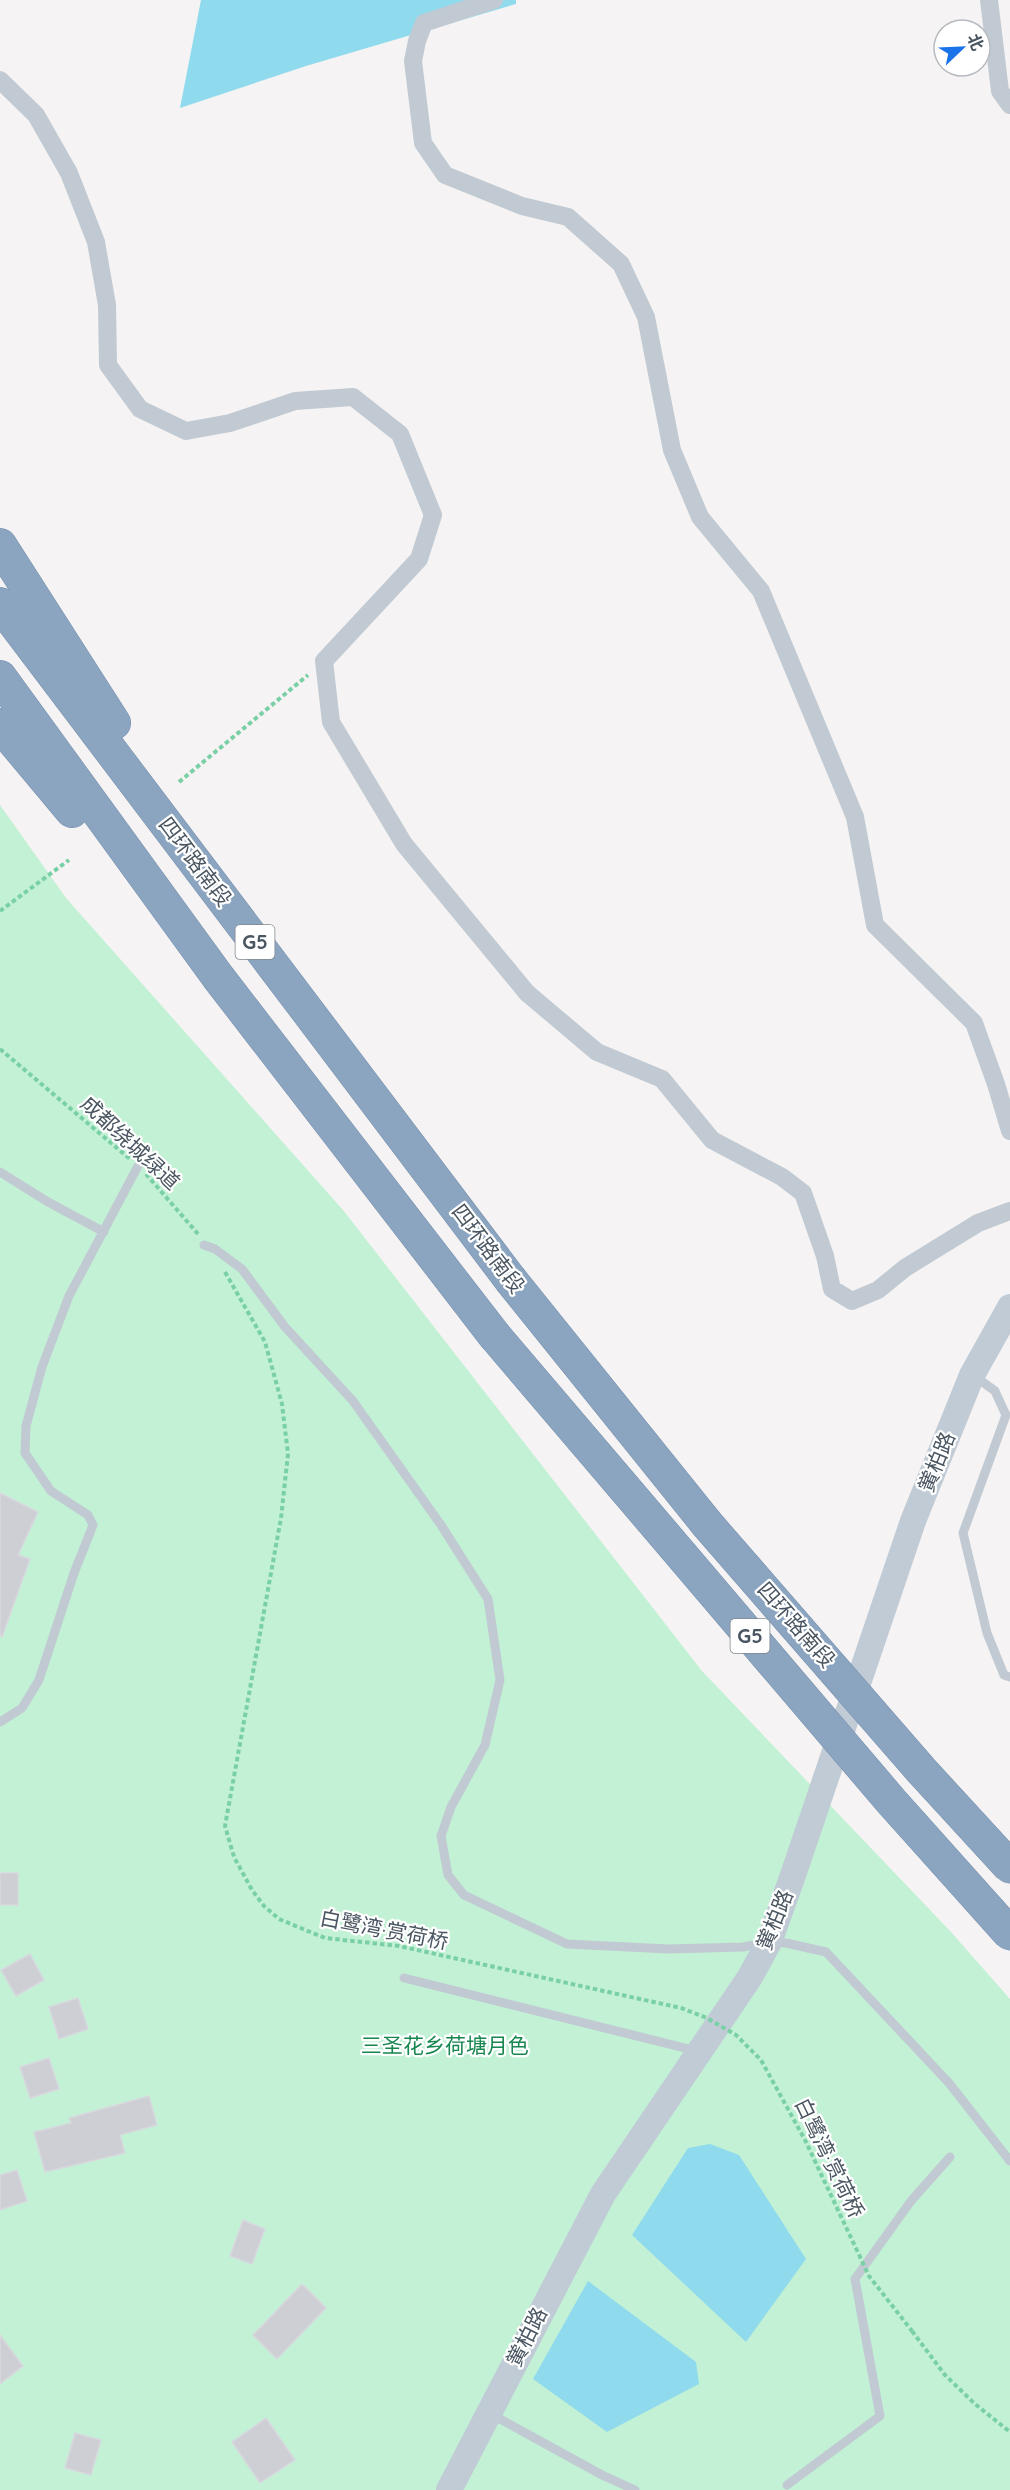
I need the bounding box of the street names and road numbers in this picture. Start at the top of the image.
street label: 四环路南段 [154,812,238,911]
road number: G5 [236,925,274,959]
street label: 成都绕城绿道 [76,1090,186,1195]
street label: 四环路南段 [447,1199,531,1298]
street label: 黉柏路 [912,1428,960,1496]
street label: 四环路南段 [753,1576,841,1672]
road number: G5 [730,1619,770,1653]
street label: 黉柏路 [750,1886,798,1954]
street label: 白鹭湾·赏荷桥 [318,1904,451,1954]
street label: 白鹭湾·赏荷桥 [790,2093,870,2222]
street label: 黉柏路 [500,2303,552,2371]

